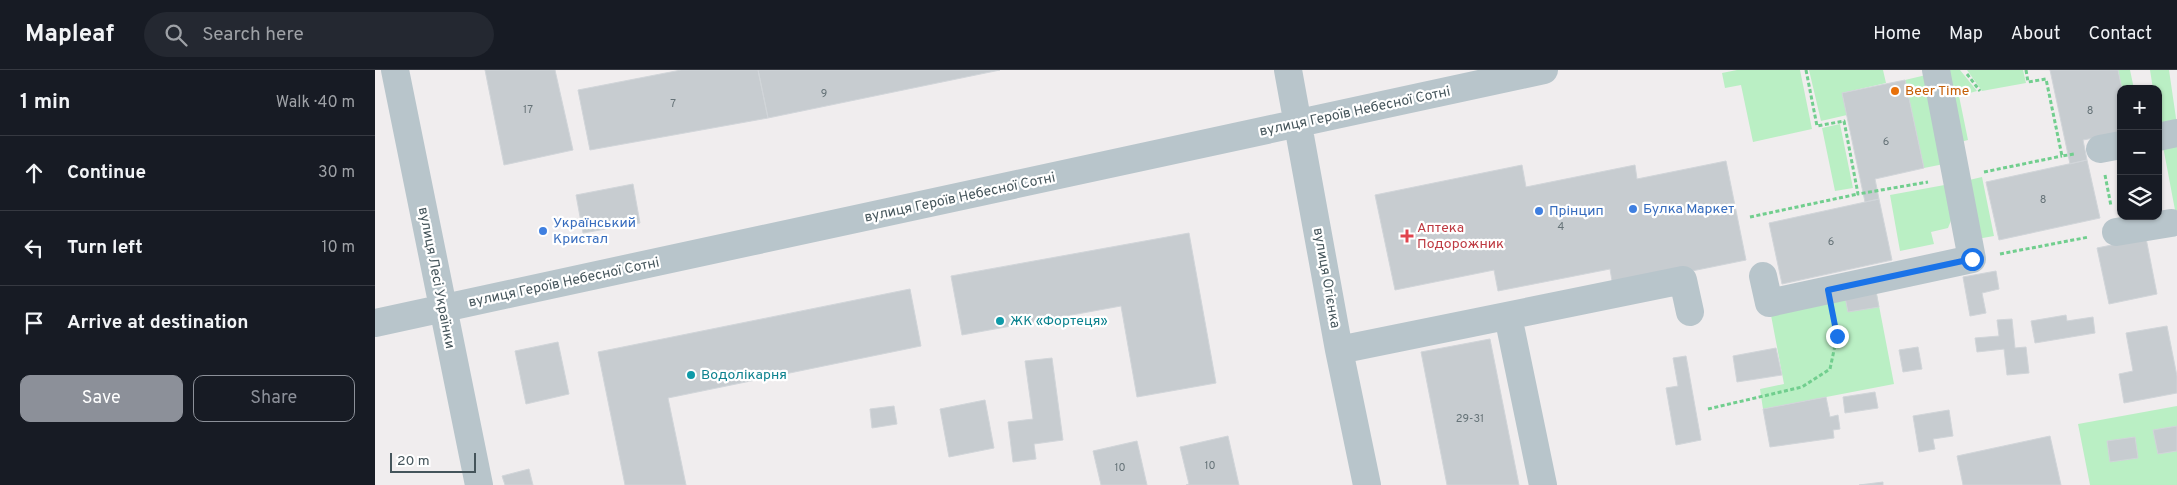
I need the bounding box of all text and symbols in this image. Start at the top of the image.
search box [144,12,494,57]
text: Mapleaf [25,20,114,50]
icon: search [162,21,190,49]
text: Search here [202,23,304,47]
text: Home [1873,23,1921,46]
text: Map [1949,23,1983,46]
text: About [2011,23,2060,46]
text: Contact [2088,23,2152,46]
street label: вулиця Героїв Небесної Сотні [1258,83,1452,141]
place label: Beer Time [1905,83,1969,100]
marker: Beer Time [1889,85,1901,97]
map controls [2117,85,2162,220]
button: + [2117,85,2162,130]
house number: 9 [821,87,827,101]
text: 1 min [20,89,70,116]
text: Walk · 40 m [276,93,355,113]
house number: 7 [670,97,676,111]
house number: 17 [523,103,533,117]
house number: 8 [2087,104,2093,118]
button: − [2117,130,2162,175]
house number: 6 [1883,135,1889,149]
icon: ahead [20,159,48,187]
text: Continue [67,161,146,185]
text: 30 m [318,163,355,183]
street label: вулиця Героїв Небесної Сотні [863,169,1057,227]
button: layers [2117,175,2162,220]
house number: 8 [2040,193,2046,207]
place label: Булка Маркет [1643,201,1734,218]
place label: Прінцип [1549,203,1604,220]
marker: Булка Маркет [1627,203,1639,215]
marker: Прінцип [1533,205,1545,217]
street label: вулиця Лесі Українки [414,206,458,350]
place label: Український Кристал [553,215,636,248]
place label: Аптека Подорожник [1417,220,1504,253]
house number: 4 [1558,220,1565,234]
marker: Український Кристал [537,225,549,237]
street label: вулиця Огієнка [1309,226,1343,330]
marker: Аптека Подорожник [1401,230,1413,242]
icon: left [20,234,48,262]
house number: 6 [1828,235,1834,249]
text: Turn left [67,236,143,260]
text: 10 m [321,238,355,258]
route start [1961,248,1984,271]
street label: вулиця Героїв Небесної Сотні [467,254,661,312]
icon: arrive [20,309,48,337]
text: Arrive at destination [67,311,248,335]
place label: ЖК «Фортеця» [1010,313,1108,330]
marker: ЖК «Фортеця» [994,315,1006,327]
route end [1826,325,1849,348]
place label: Водолікарня [701,367,787,384]
marker: Водолікарня [685,369,697,381]
button: Save [20,375,183,422]
button: Share [193,375,355,422]
house number: 29-31 [1456,412,1484,426]
scale bar [390,450,476,473]
text: 20 m [397,453,430,470]
house number: 10 [1204,459,1216,473]
house number: 10 [1114,461,1126,475]

